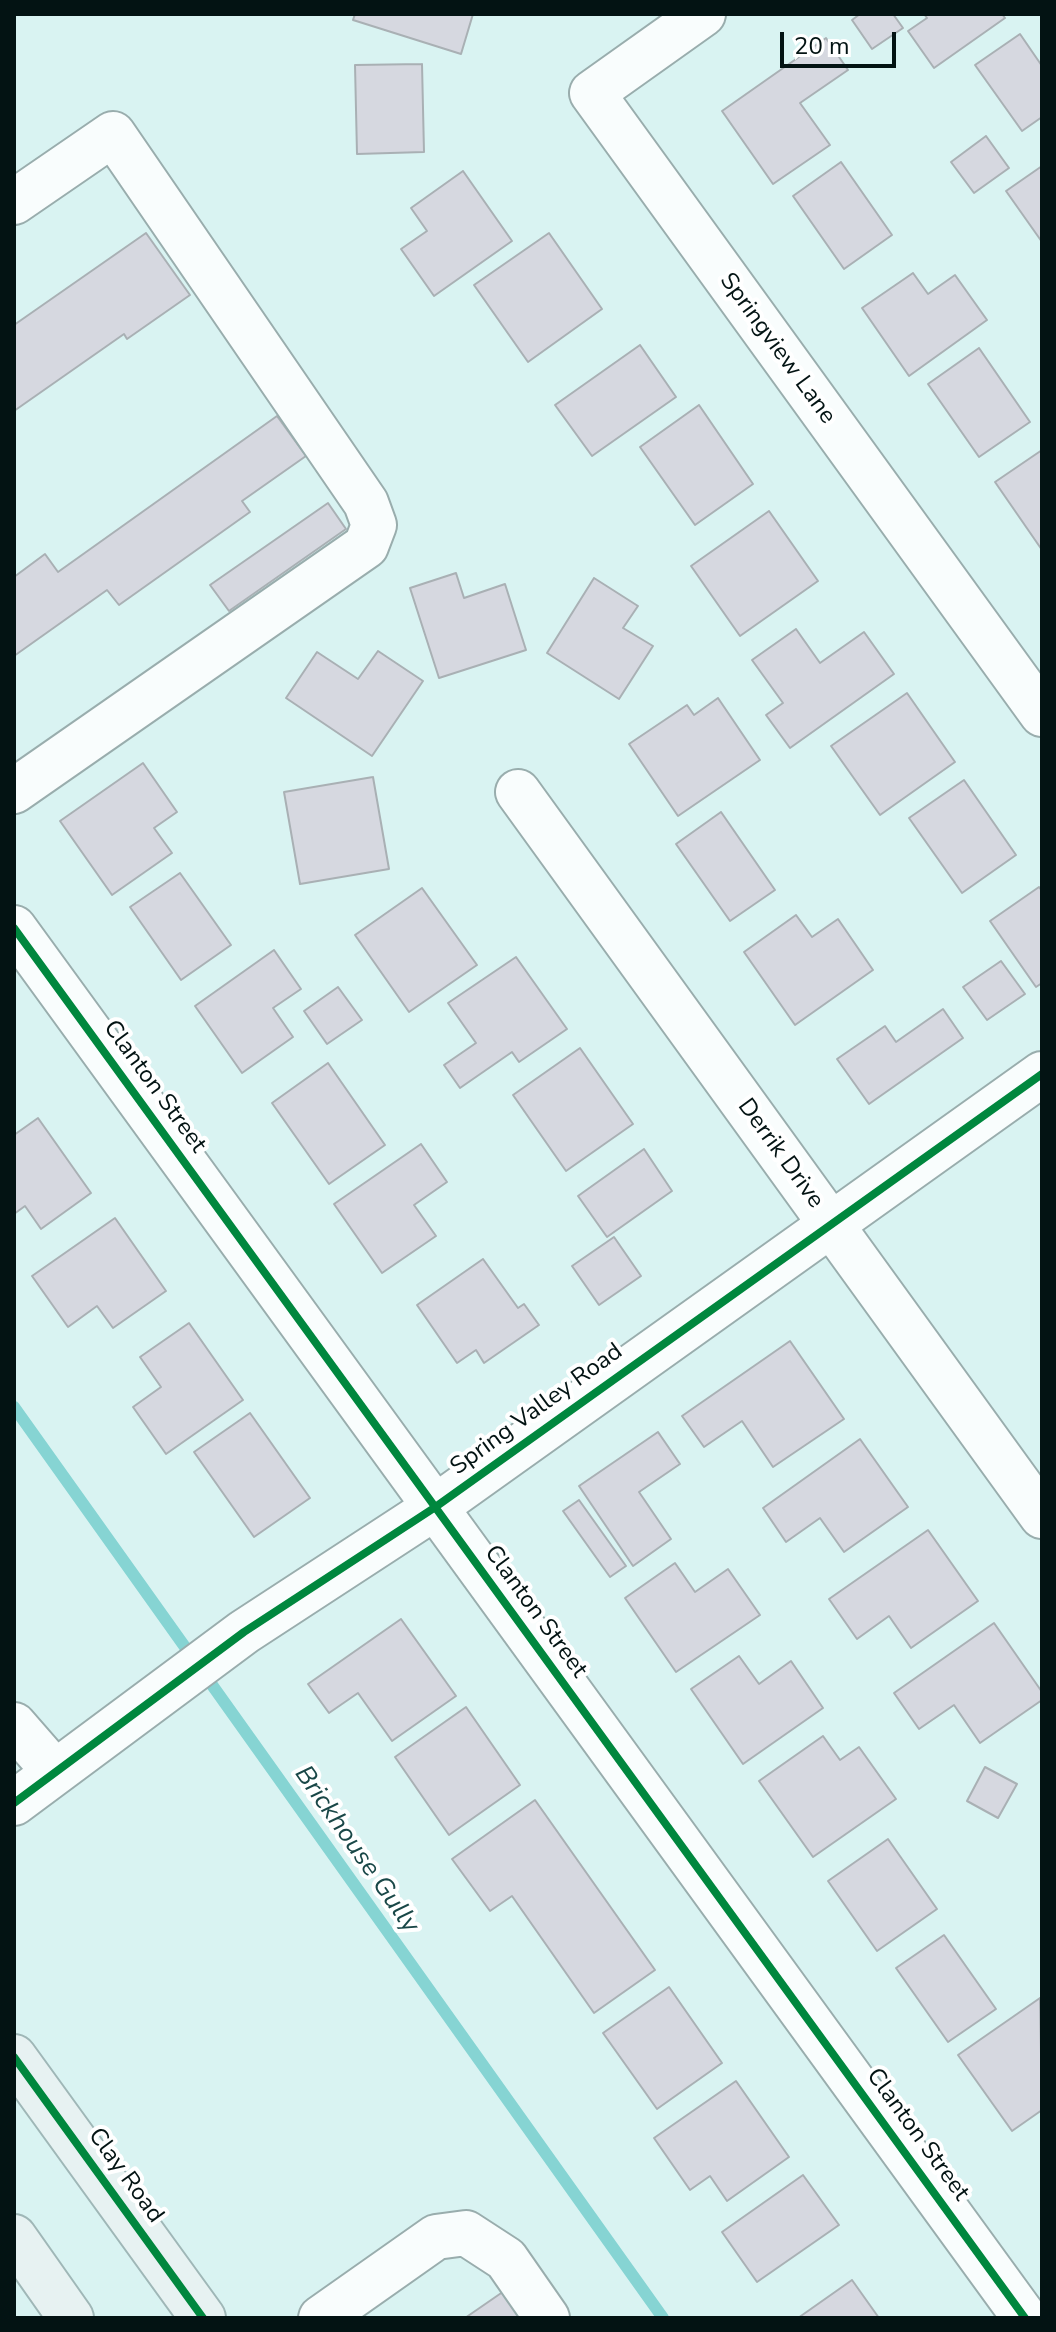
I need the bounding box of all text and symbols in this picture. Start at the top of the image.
scale bar [784,16,900,66]
text: 20 m [794,30,850,62]
street label: Springview Lane [713,268,841,430]
street label: Clanton Street [96,1015,212,1159]
street label: Derrik Drive [731,1094,829,1214]
street label: Spring Valley Road [445,1338,629,1482]
street label: Clanton Street [477,1540,593,1684]
water label: Brickhouse Gully [287,1760,425,1940]
street label: Clanton Street [859,2063,975,2207]
street label: Clay Road [81,2123,169,2229]

